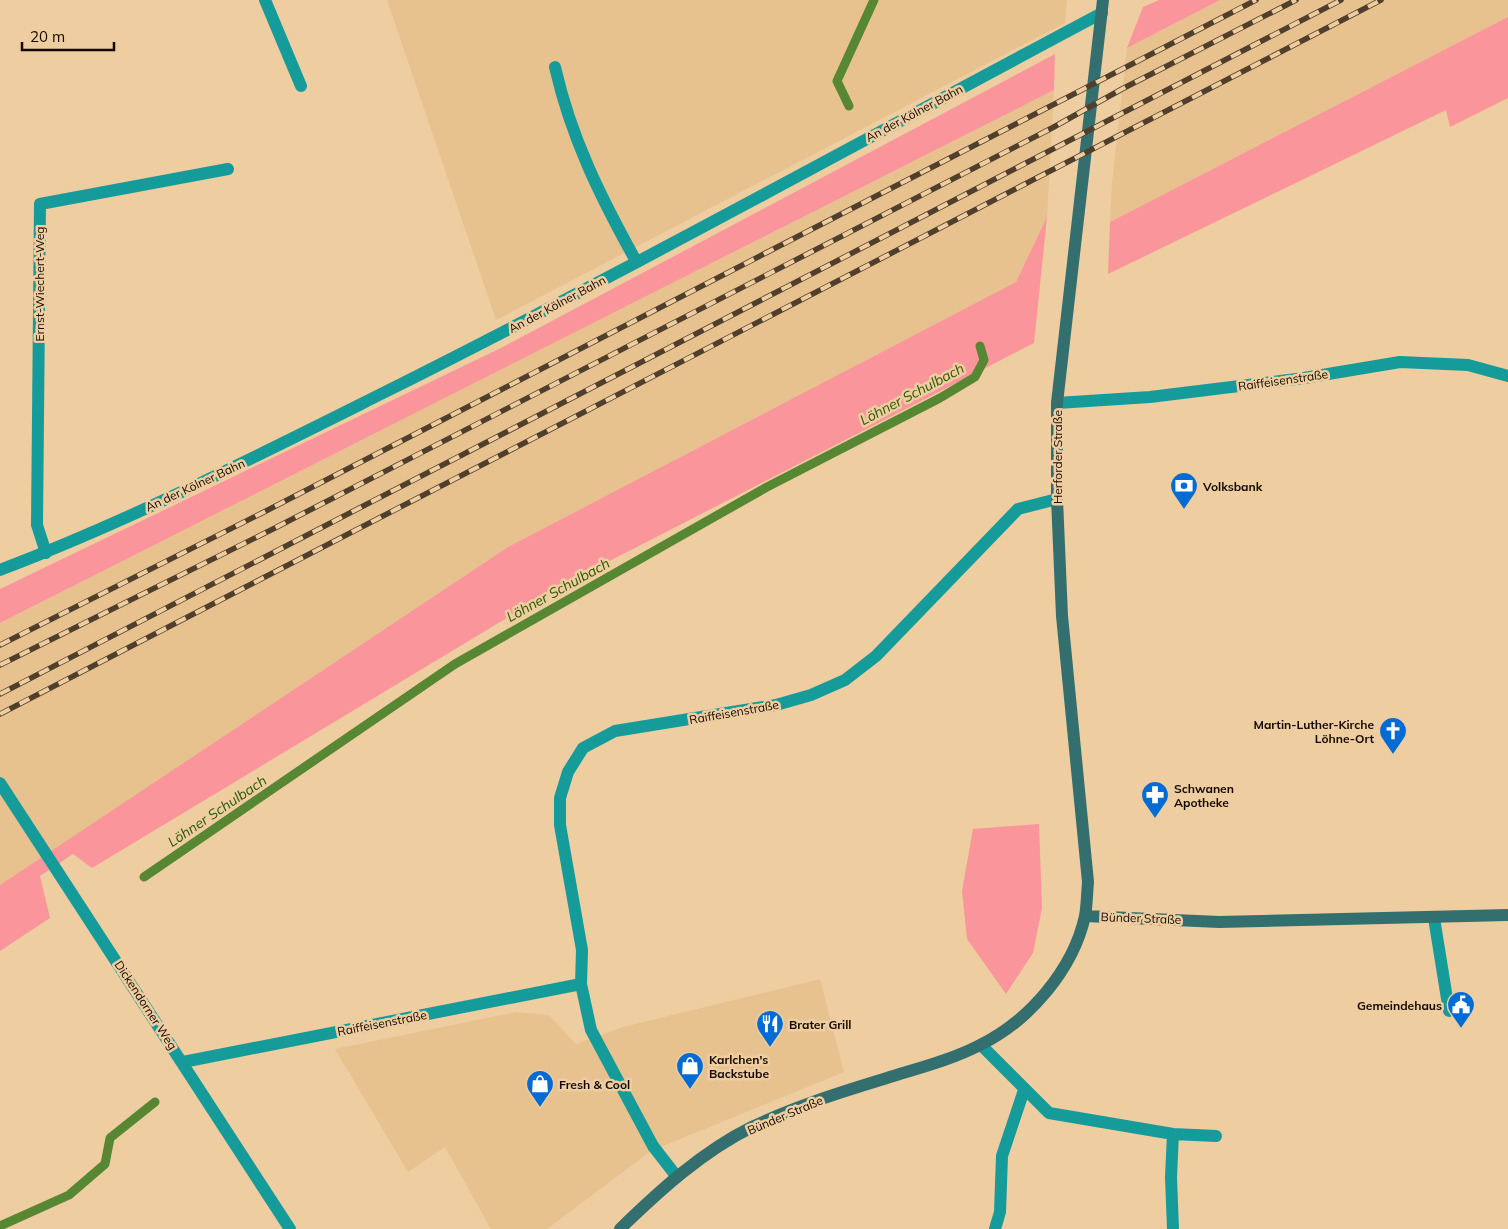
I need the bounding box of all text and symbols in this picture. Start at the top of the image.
scale bar [22,20,115,52]
text: 20 m [30,27,65,46]
street label: An der Kölner Bahn [863,81,965,145]
street label: Ernst-Wiechert-Weg [32,227,47,341]
street label: An der Kölner Bahn [506,272,608,336]
water label: Löhner Schulbach [857,359,967,429]
street label: Raiffeisenstraße [1237,366,1329,394]
street label: Herforder Straße [1050,410,1065,504]
street label: An der Kölner Bahn [143,455,247,515]
bank icon: Volksbank [1169,471,1199,510]
place label: Volksbank [1202,479,1263,494]
water label: Löhner Schulbach [503,554,613,626]
street label: Raiffeisenstraße [688,697,780,727]
church icon: Martin-Luther-Kirche Löhne-Ort [1378,716,1408,755]
place label: Martin-Luther-Kirche Löhne-Ort [1253,717,1374,746]
water label: Löhner Schulbach [164,771,270,851]
pharmacy icon: Schwanen Apotheke [1140,780,1170,819]
place label: Schwanen Apotheke [1174,781,1234,810]
street label: Bünder Straße [1100,909,1182,927]
street label: Dickendorner Weg [112,958,180,1052]
public building icon: Gemeindehaus [1446,990,1476,1029]
place label: Gemeindehaus [1357,998,1442,1013]
street label: Raiffeisenstraße [336,1007,428,1039]
restaurant icon: Brater Grill [755,1009,785,1048]
place label: Brater Grill [789,1017,851,1032]
shop icon: Karlchen's Backstube [675,1051,705,1090]
place label: Karlchen's Backstube [709,1052,769,1081]
shop icon: Fresh & Cool [525,1069,555,1108]
place label: Fresh & Cool [559,1077,630,1092]
street label: Bünder Straße [745,1092,825,1138]

